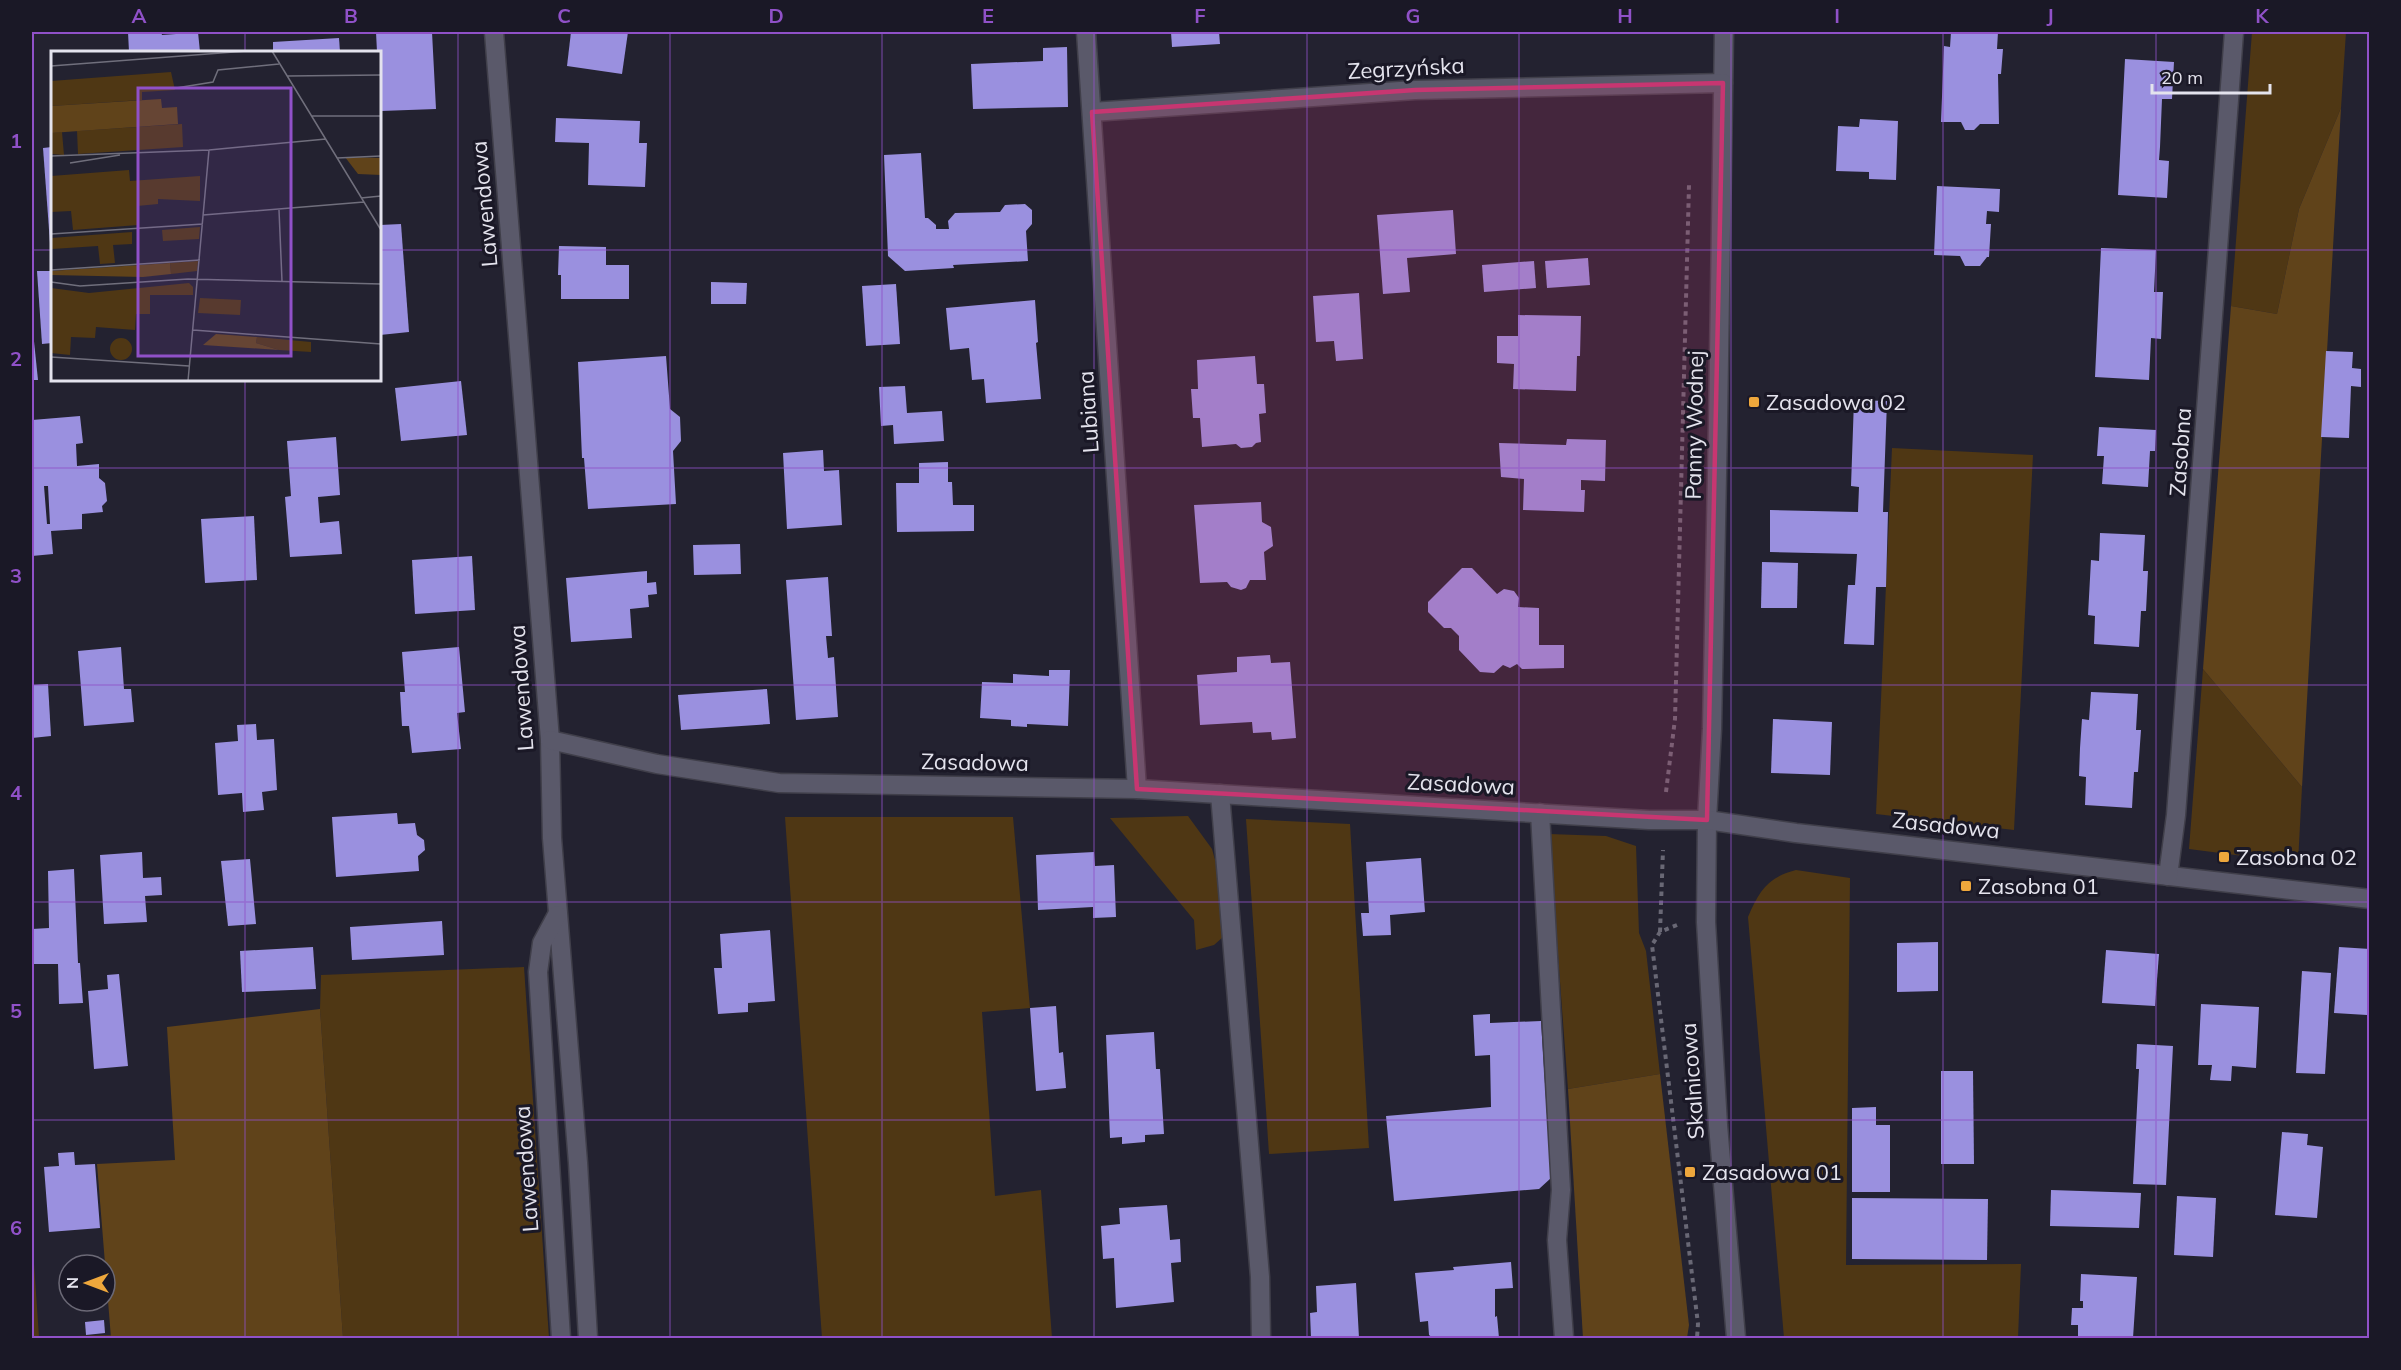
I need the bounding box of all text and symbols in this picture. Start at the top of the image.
text: A [132,3,147,28]
text: B [344,3,358,28]
text: C [557,3,571,28]
text: D [768,3,784,28]
text: E [982,3,994,28]
text: F [1194,3,1206,28]
text: G [1406,3,1420,28]
text: H [1617,3,1633,28]
text: I [1834,3,1840,28]
text: J [2046,3,2054,28]
text: K [2255,3,2269,28]
inset map [51,51,381,381]
street label: Zegrzyńska [1347,51,1465,85]
scale bar [2152,57,2270,95]
text: 20 m [2161,66,2203,89]
text: 1 [10,128,22,153]
street label: Lawendowa [465,140,503,268]
text: 2 [10,346,22,371]
street label: Panny Wodnej [1679,350,1709,500]
street label: Lubiana [1071,370,1105,454]
place label: Zasadowa 02 [1766,388,1906,416]
marker: Zasadowa 02 [1747,395,1761,409]
street label: Zasobna [2163,407,2197,497]
text: 3 [10,563,22,588]
street label: Lawendowa [503,624,539,752]
street label: Zasadowa [921,747,1029,777]
street label: Zasadowa [1406,767,1516,801]
text: 4 [10,780,22,805]
street label: Zasadowa [1891,805,2001,845]
place label: Zasobna 02 [2236,843,2357,871]
marker: Zasobna 02 [2217,850,2231,864]
place label: Zasobna 01 [1978,872,2099,900]
marker: Zasobna 01 [1959,879,1973,893]
text: 5 [10,998,22,1023]
street label: Skalnicowa [1674,1022,1710,1140]
street label: Lawendowa [508,1105,544,1233]
place label: Zasadowa 01 [1702,1158,1842,1186]
marker: Zasadowa 01 [1683,1165,1697,1179]
text: 6 [10,1215,22,1240]
north arrow [57,1253,117,1313]
text: N [62,1277,82,1289]

